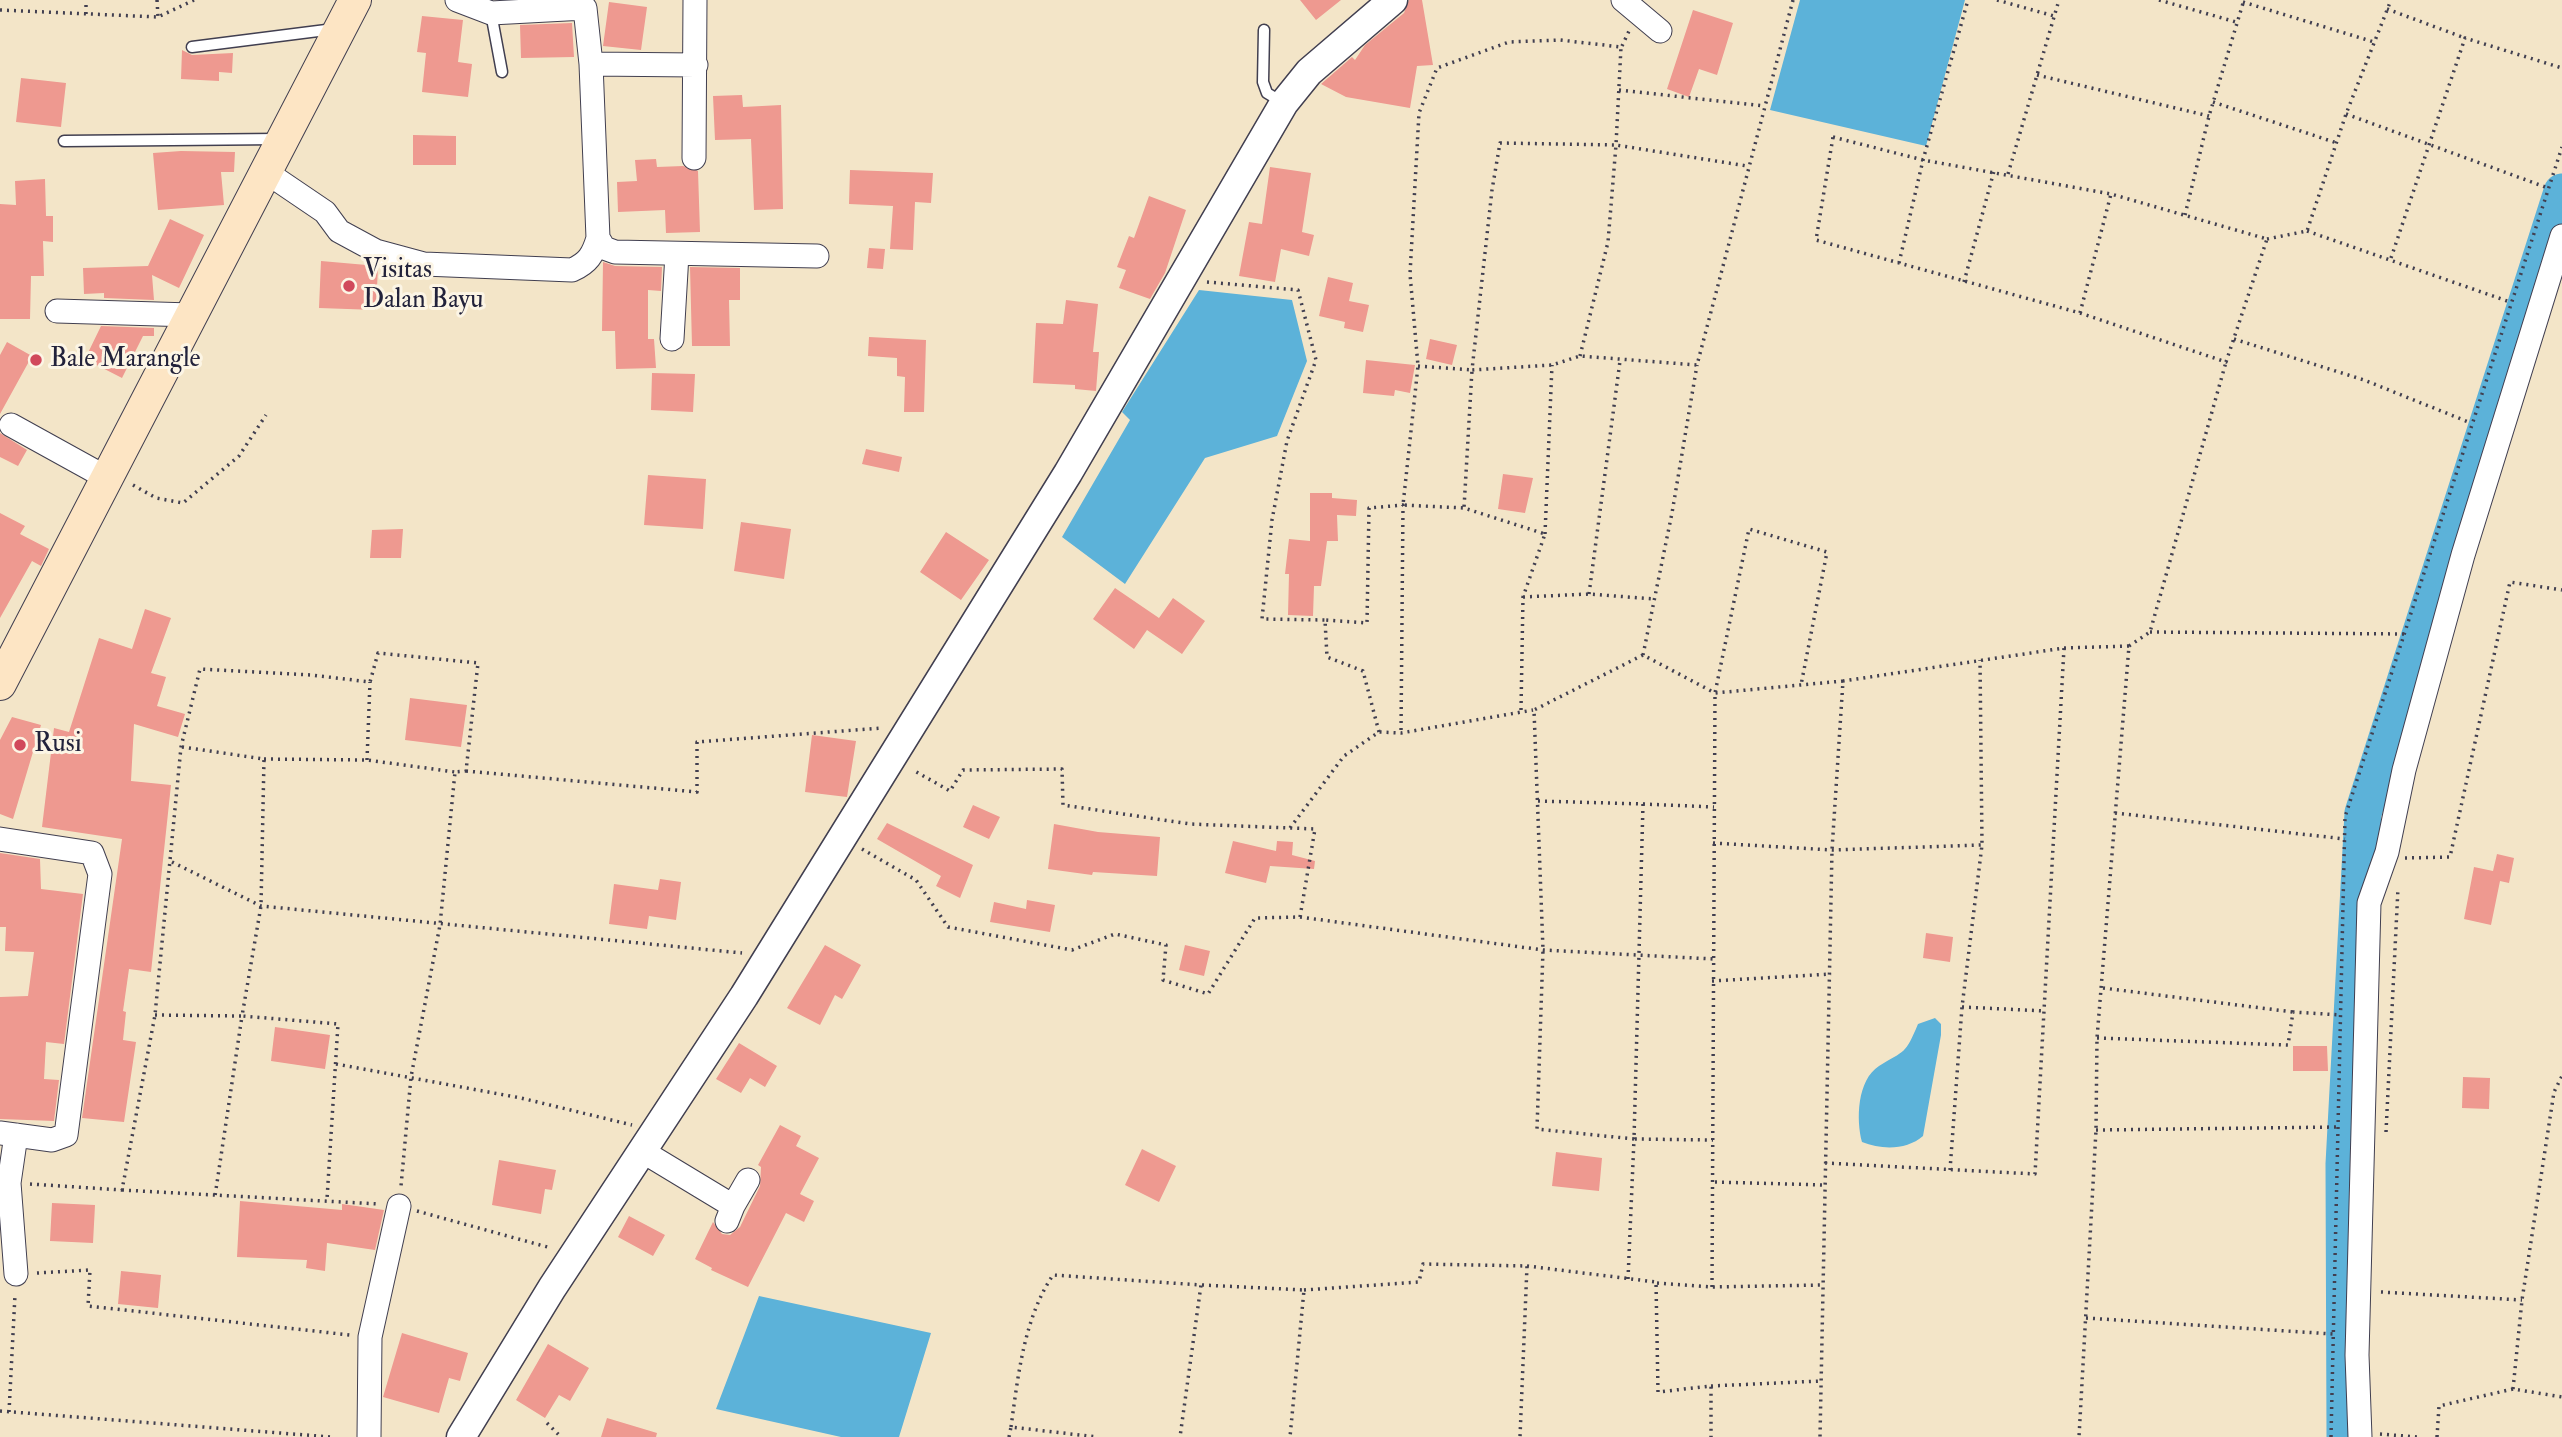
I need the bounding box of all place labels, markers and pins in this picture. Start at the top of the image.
place label: Visitas Dalan Bayu [363,255,483,316]
marker: Visitas Dalan Bayu [341,278,357,294]
place label: Bale Marangle [50,344,200,376]
marker: Bale Marangle [28,352,44,368]
place label: Rusi [34,729,82,761]
marker: Rusi [12,737,28,753]

